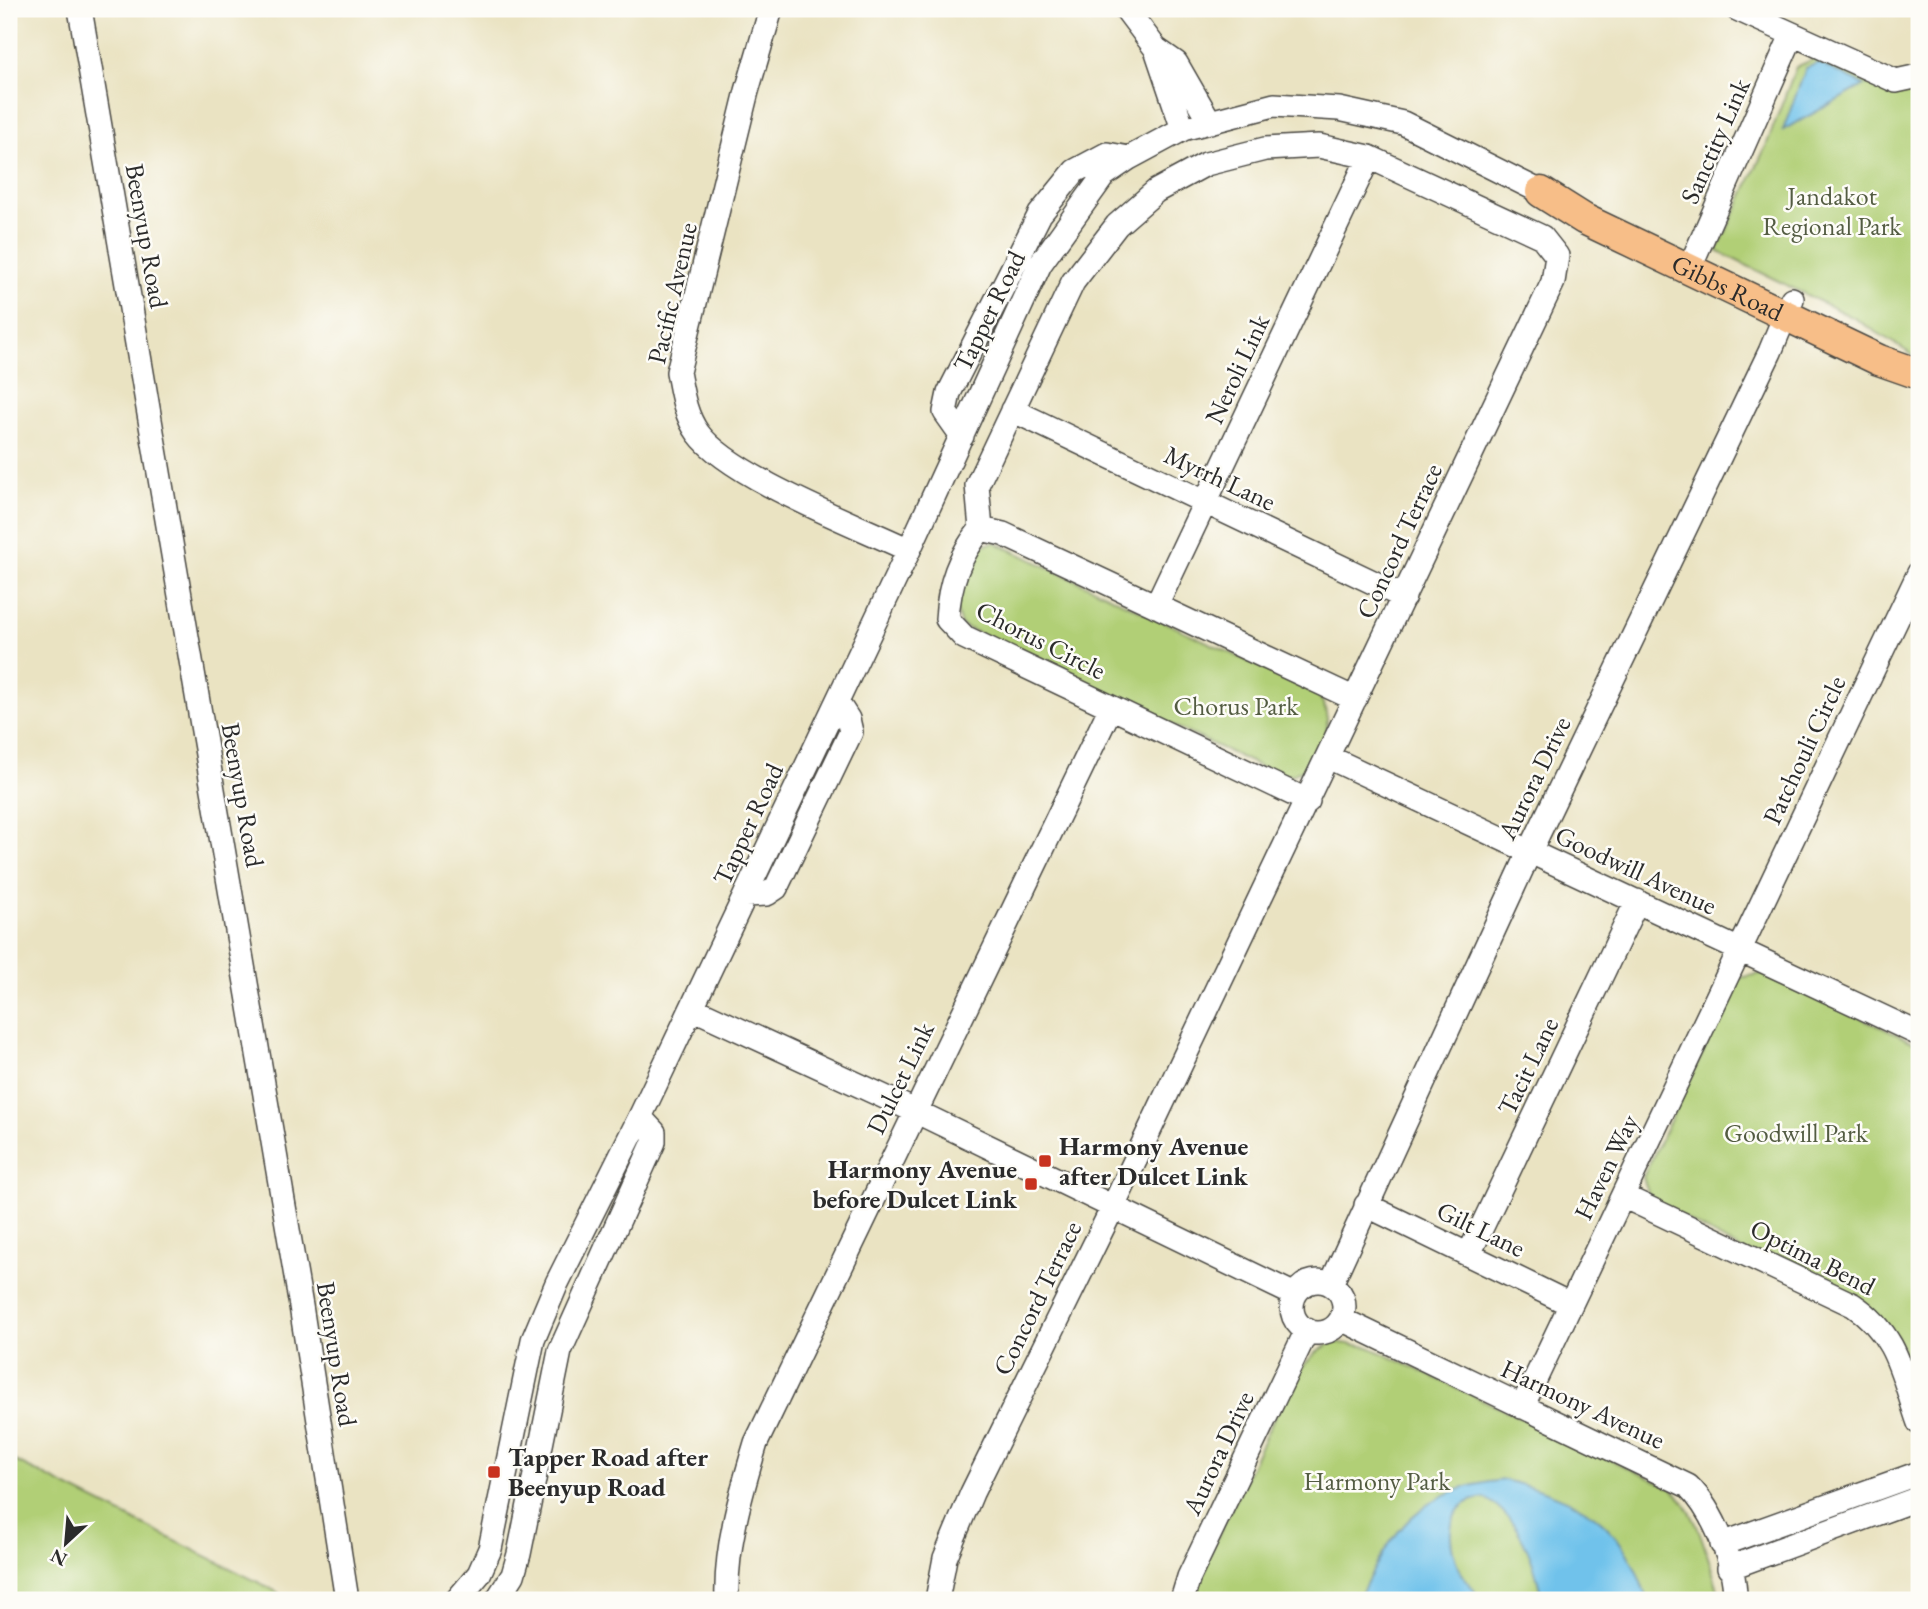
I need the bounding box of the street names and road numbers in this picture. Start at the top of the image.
street label: Sanctity Link [1672,72,1758,209]
street label: Beenyup Road [118,161,177,312]
street label: Pacific Avenue [639,219,705,367]
street label: Tapper Road [945,244,1033,377]
street label: Gibbs Road [1666,246,1790,329]
street label: Neroli Link [1197,308,1278,429]
street label: Myrrh Lane [1159,437,1281,519]
street label: Concord Terrace [1348,458,1450,624]
street label: Chorus Circle [970,593,1112,687]
street label: Patchouli Circle [1755,670,1853,830]
street label: Aurora Drive [1489,711,1578,846]
street label: Beenyup Road [214,720,273,871]
street label: Tapper Road [705,757,791,890]
street label: Goodwill Avenue [1550,818,1722,922]
street label: Tacit Lane [1490,1011,1566,1121]
street label: Dulcet Link [858,1016,942,1140]
street label: Haven Way [1566,1108,1646,1225]
street label: Gilt Lane [1431,1193,1531,1265]
street label: Optima Bend [1745,1211,1882,1303]
street label: Concord Terrace [985,1215,1089,1381]
street label: Beenyup Road [309,1279,365,1430]
street label: Harmony Avenue [1496,1351,1670,1457]
street label: Aurora Drive [1174,1386,1262,1521]

